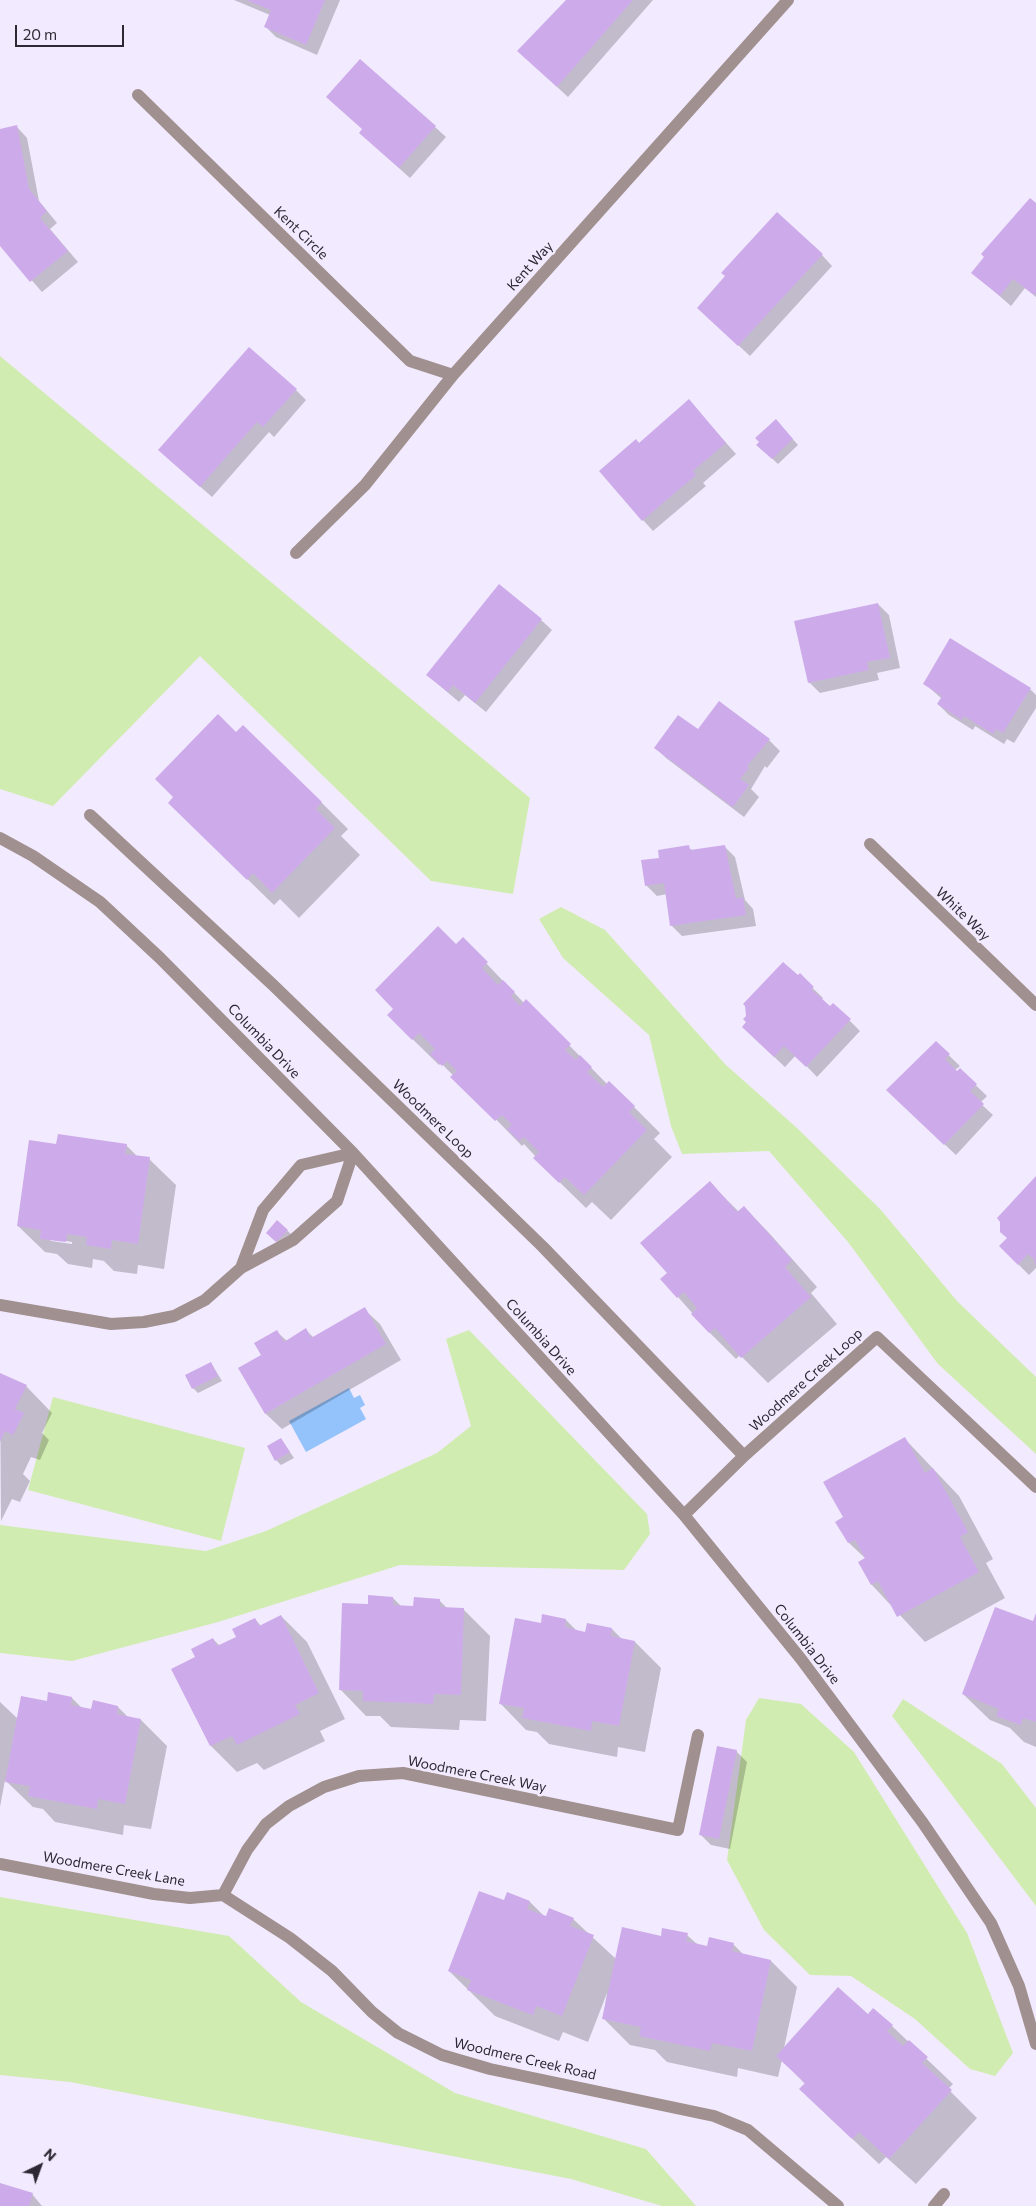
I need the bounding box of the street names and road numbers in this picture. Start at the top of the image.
street label: Kent Circle [270,203,332,263]
street label: Kent Way [503,238,557,294]
street label: White Way [932,884,994,944]
street label: Columbia Drive [224,1000,304,1082]
street label: Woodmere Loop [389,1076,477,1162]
street label: Columbia Drive [502,1295,580,1379]
street label: Woodmere Creek Loop [746,1325,866,1435]
street label: Columbia Drive [770,1601,844,1687]
street label: Woodmere Creek Way [406,1752,548,1796]
street label: Woodmere Creek Lane [42,1848,186,1890]
street label: Woodmere Creek Road [452,2034,598,2084]

